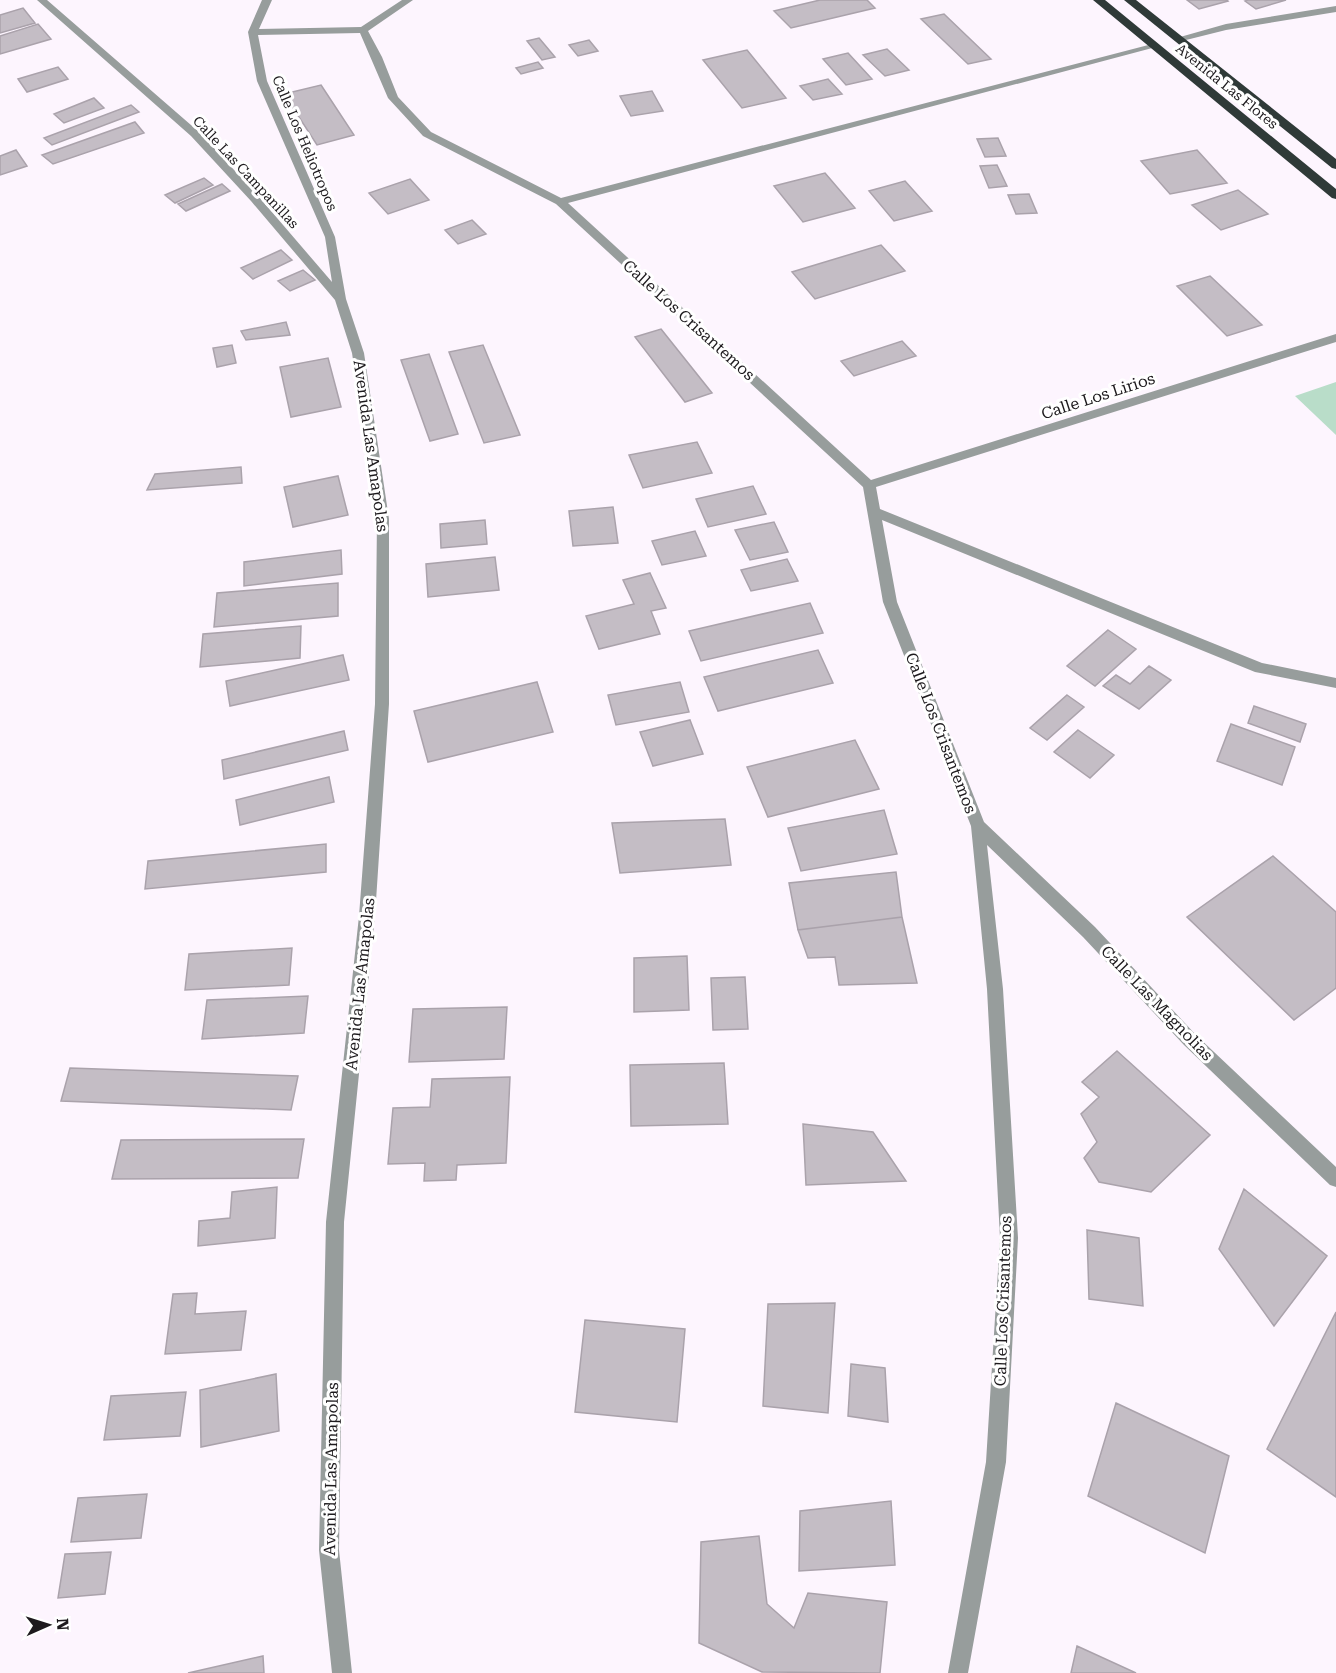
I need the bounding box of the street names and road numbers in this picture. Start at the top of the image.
street label: Avenida Las Flores [1173,40,1281,132]
street label: Calle Los Heliotropos [269,73,341,213]
street label: Calle Las Campanillas [190,113,302,232]
street label: Calle Los Crisantemos [619,256,759,384]
street label: Avenida Las Amapolas [350,359,393,533]
street label: Calle Los Lirios [1039,369,1158,423]
street label: Calle Los Crisantemos [902,650,981,816]
street label: Avenida Las Amapolas [342,897,379,1071]
street label: Calle Las Magnolias [1097,942,1217,1065]
street label: Calle Los Crisantemos [991,1215,1015,1387]
street label: Avenida Las Amapolas [320,1382,342,1556]

